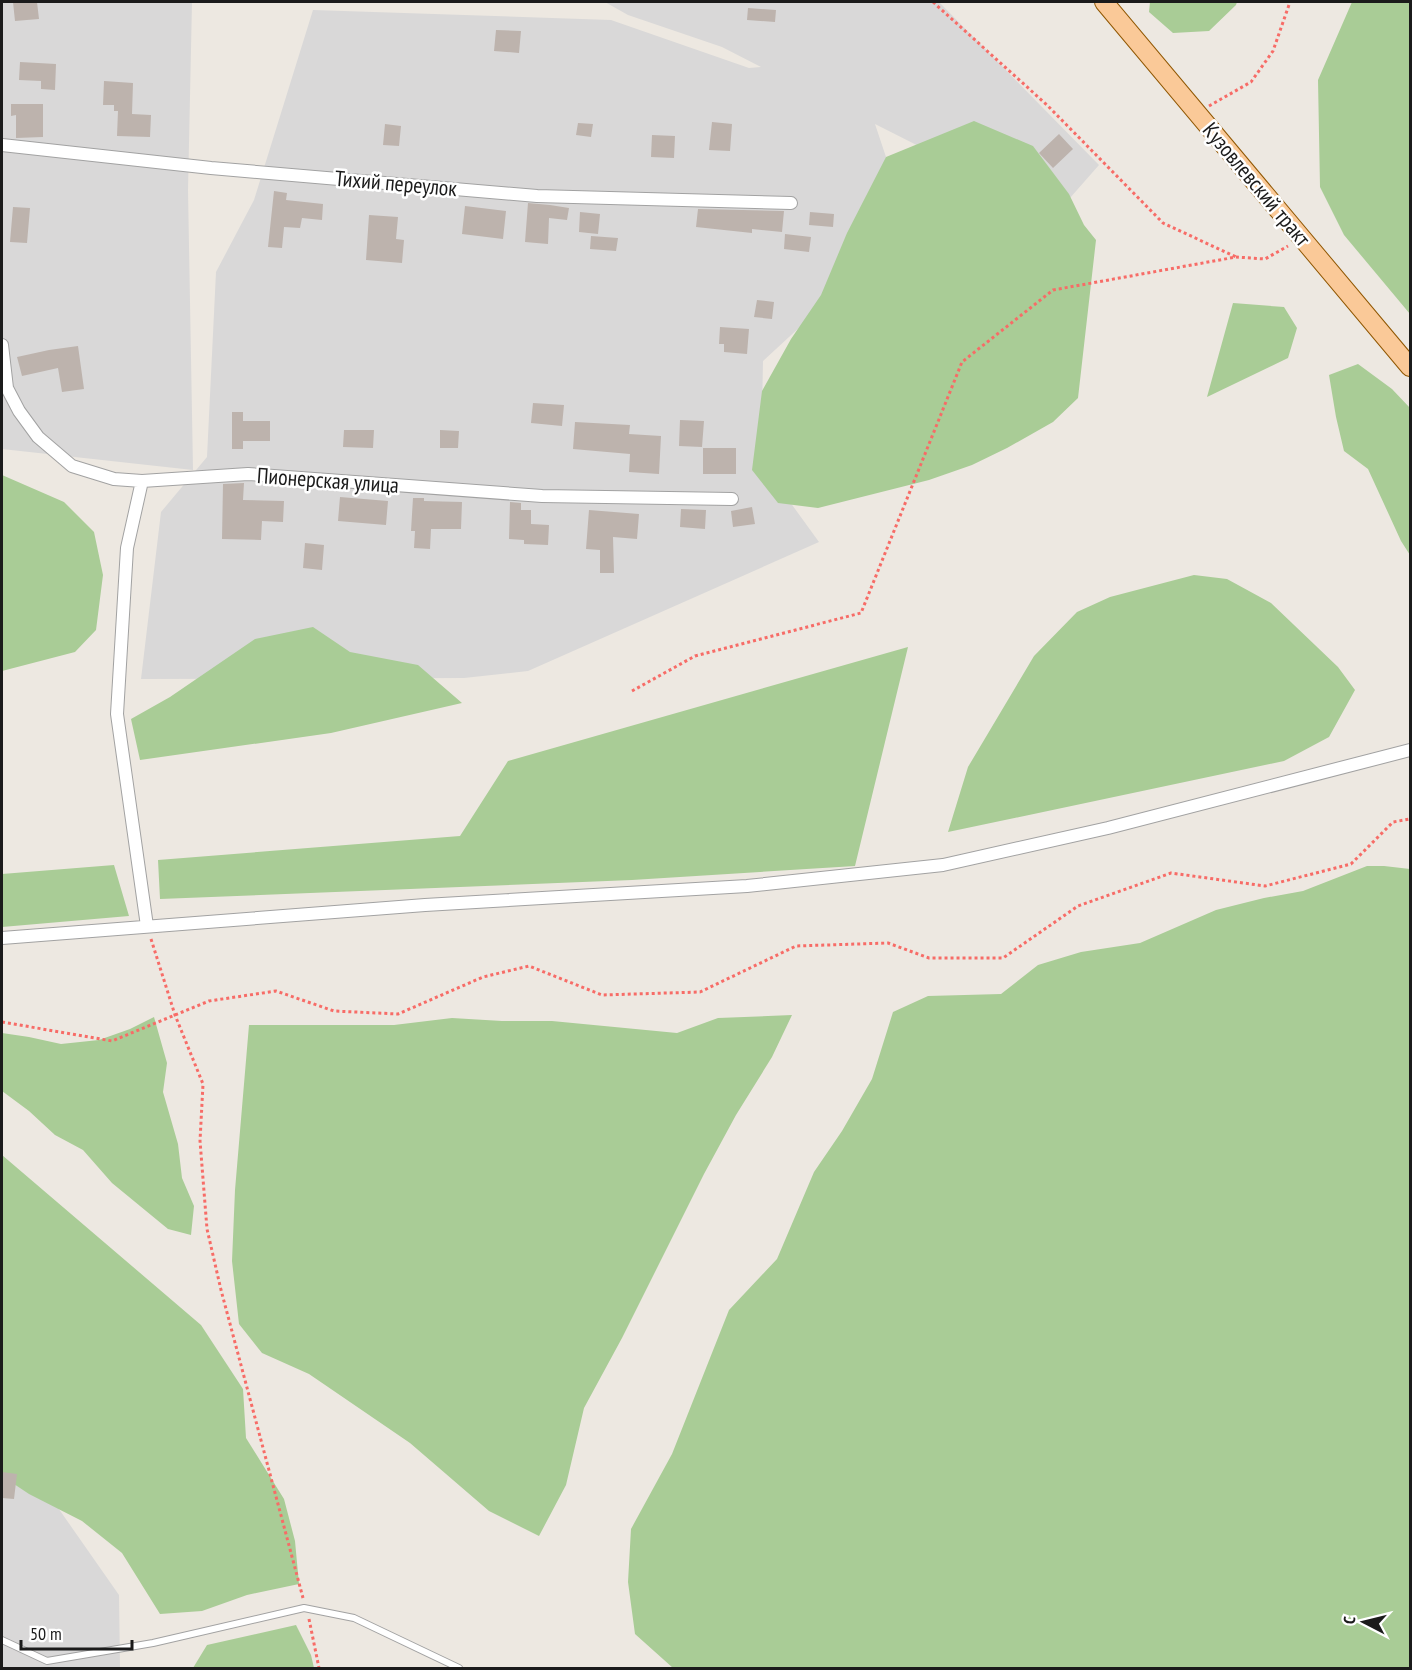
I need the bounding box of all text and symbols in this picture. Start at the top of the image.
street label: Кузовлевский тракт [1197,116,1318,252]
street label: Тихий переулок [334,164,459,202]
street label: Пионерская улица [256,461,400,499]
north arrow [1334,1592,1394,1652]
scale bar [21,1613,132,1651]
text: С [1339,1615,1360,1625]
text: 50 m [30,1622,62,1645]

